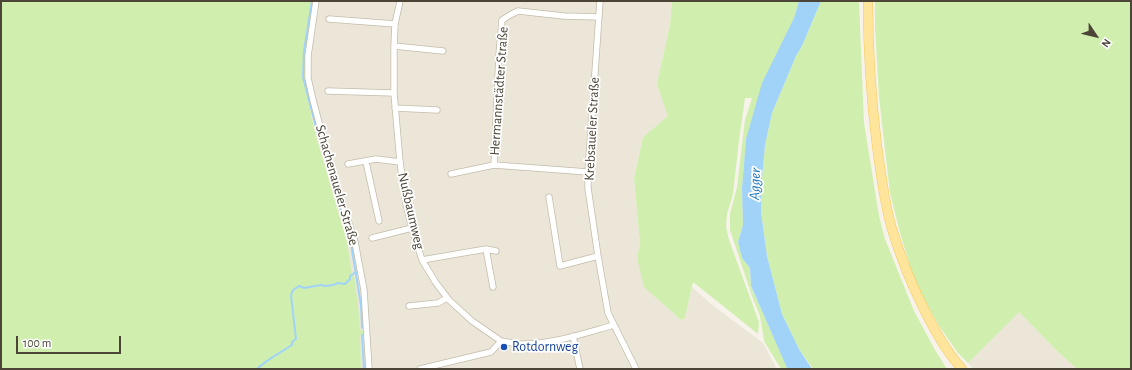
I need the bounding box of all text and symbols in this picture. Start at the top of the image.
north arrow [1076,16,1116,56]
street label: Hermannstädter Straße [486,26,512,156]
text: N [1100,37,1113,49]
street label: Krebsaueler Straße [581,77,603,181]
street label: Schachenaueler Straße [312,123,362,247]
water label: Agger [745,168,765,200]
street label: Nußbaumweg [394,171,428,251]
scale bar [18,328,123,354]
text: 100 m [23,337,51,349]
place label: Rotdornweg [512,339,578,355]
marker: Rotdornweg [499,342,509,352]

